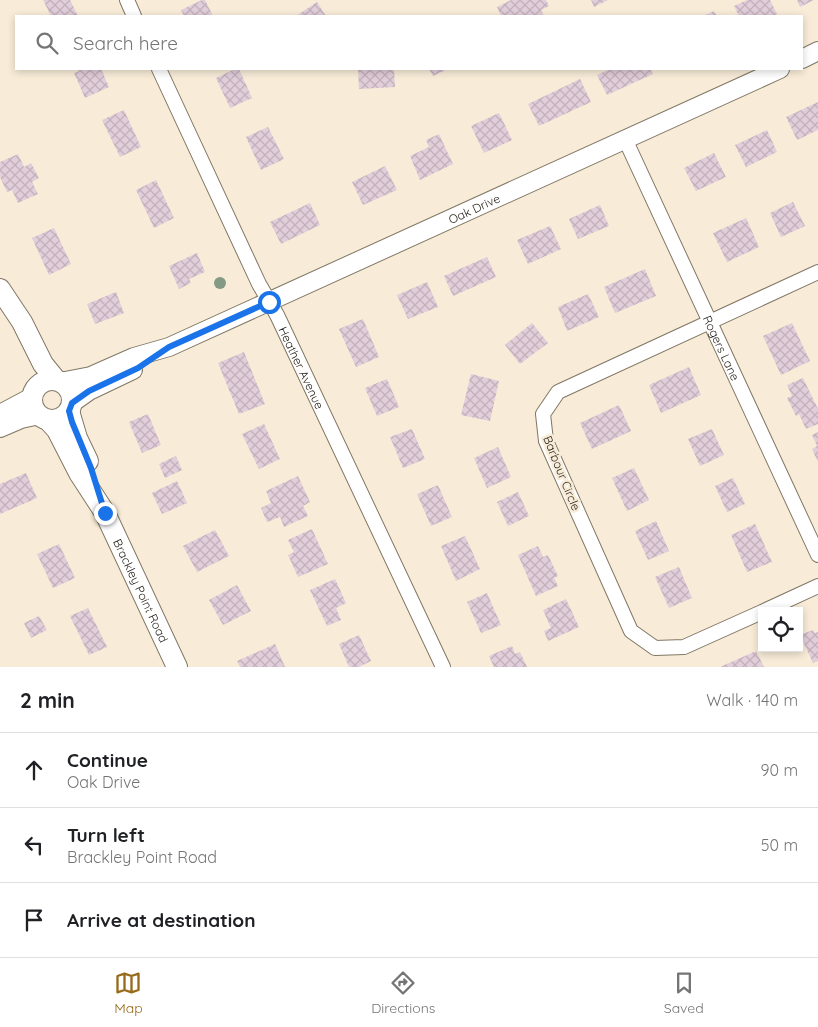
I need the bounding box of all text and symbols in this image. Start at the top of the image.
search box [15,15,803,70]
icon: search [33,29,61,57]
text: Search here [73,31,178,55]
street label: Oak Drive [446,190,502,226]
route start [258,291,281,314]
street label: Rogers Lane [700,313,743,383]
street label: Heather Avenue [276,324,328,411]
street label: Barbour Circle [540,433,584,513]
route end [94,502,117,525]
street label: Brackley Point Road [111,536,172,645]
map controls [758,607,803,652]
button: locate [758,607,803,652]
text: 2 min [20,687,75,713]
text: Walk · 140 m [706,690,798,710]
text: Continue [67,748,148,772]
icon: ahead [20,756,48,784]
text: 90 m [761,760,798,780]
text: Oak Drive [67,772,140,792]
text: Turn left [67,823,145,847]
icon: left [20,831,48,859]
text: 50 m [761,835,798,855]
text: Brackley Point Road [67,847,217,867]
icon: arrive [20,906,48,934]
text: Arrive at destination [67,908,256,932]
tab: Map [114,969,143,1017]
tab: Directions [371,969,435,1017]
tab: Saved [664,969,704,1017]

